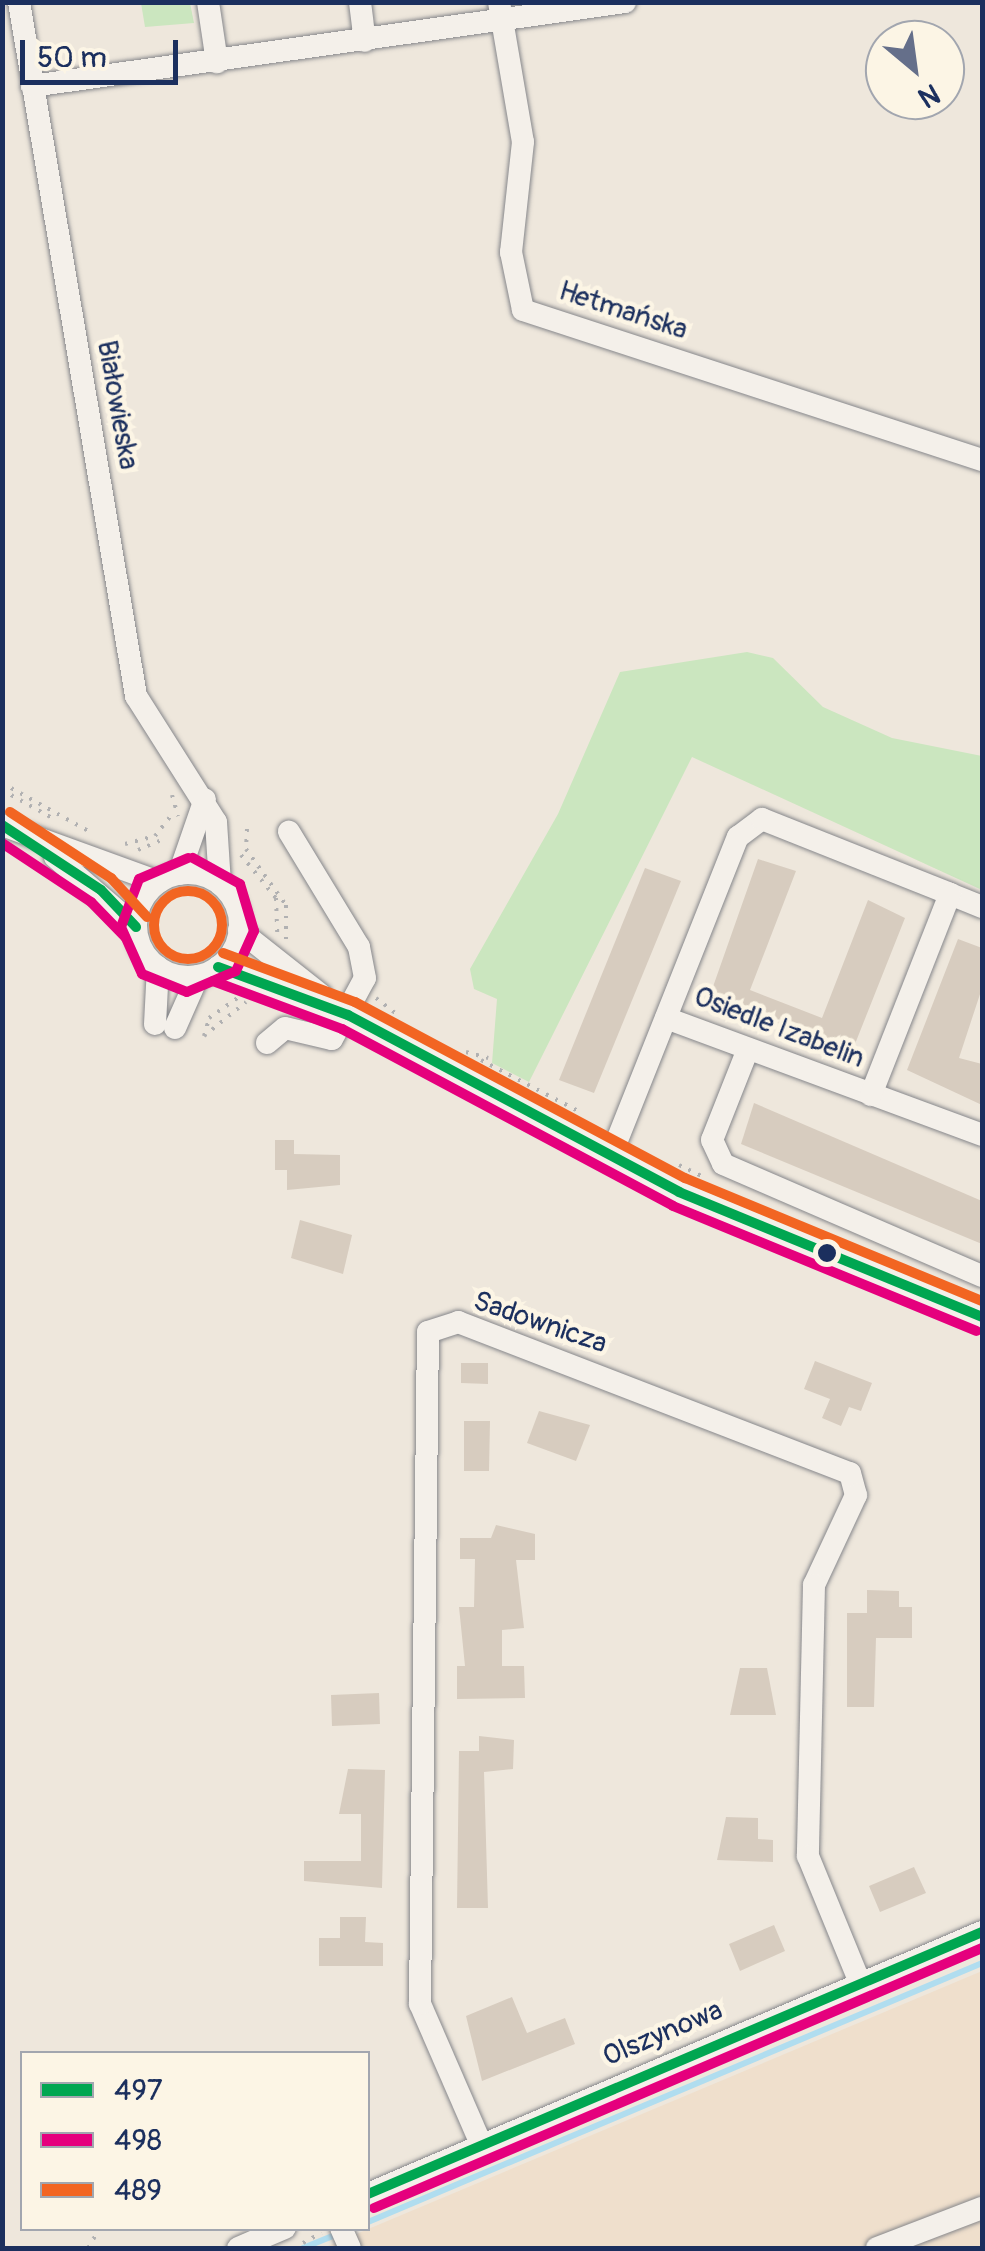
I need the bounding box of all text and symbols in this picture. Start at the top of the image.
scale bar [25,20,182,82]
north arrow [865,20,965,120]
text: 50 m [37,39,107,76]
text: N [912,75,946,115]
street label: Hetmańska [555,274,691,348]
street label: Białowieska [89,338,145,472]
street label: Osiedle Izabelin [689,980,869,1076]
unlabelled marker [817,1243,837,1263]
street label: Sadownicza [469,1285,611,1361]
street label: Olszynowa [598,1994,728,2074]
legend [20,2051,370,2231]
text: 497 [114,2072,163,2109]
text: 498 [114,2122,162,2159]
text: 489 [114,2172,162,2209]

